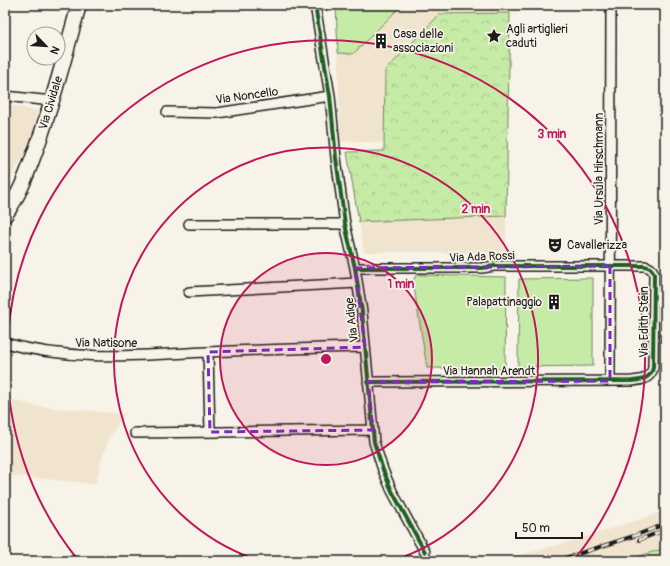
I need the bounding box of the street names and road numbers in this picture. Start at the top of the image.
street label: Via Cividale [36,74,66,132]
street label: Via Noncello [215,84,280,108]
street label: Via Ursula Hirschmann [592,113,607,225]
street label: Via Ada Rossi [449,248,515,266]
street label: Via Edith Stein [637,286,652,358]
street label: Via Adige [342,297,362,343]
street label: Via Natisone [75,336,137,351]
street label: Via Hannah Arendt [443,364,536,379]

